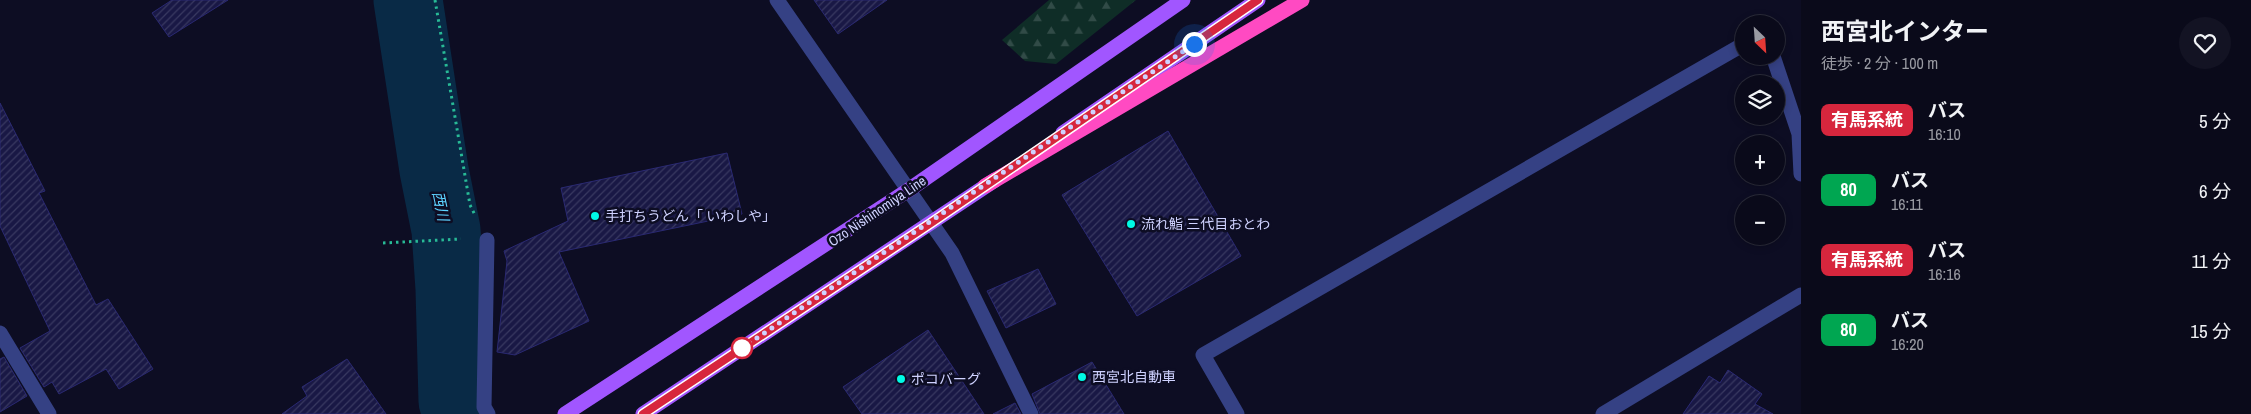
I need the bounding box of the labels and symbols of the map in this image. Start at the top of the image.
north arrow [1735,15,1785,65]
your location [1182,32,1207,57]
street label: Ozo Nishinomiya Line [825,172,929,250]
water label: 西川 [428,189,455,225]
place label: 手打ちうどん「 いわしや」 [605,207,776,225]
marker: 手打ちうどん「 いわしや」 [589,210,601,222]
place label: 流れ鮨 三代目おとわ [1141,215,1270,233]
marker: 流れ鮨 三代目おとわ [1125,218,1137,230]
unlabelled marker [731,337,753,359]
place label: 西宮北自動車 [1092,368,1176,386]
place label: ポコバーグ [911,370,981,388]
marker: 西宮北自動車 [1076,371,1088,383]
marker: ポコバーグ [895,373,907,385]

